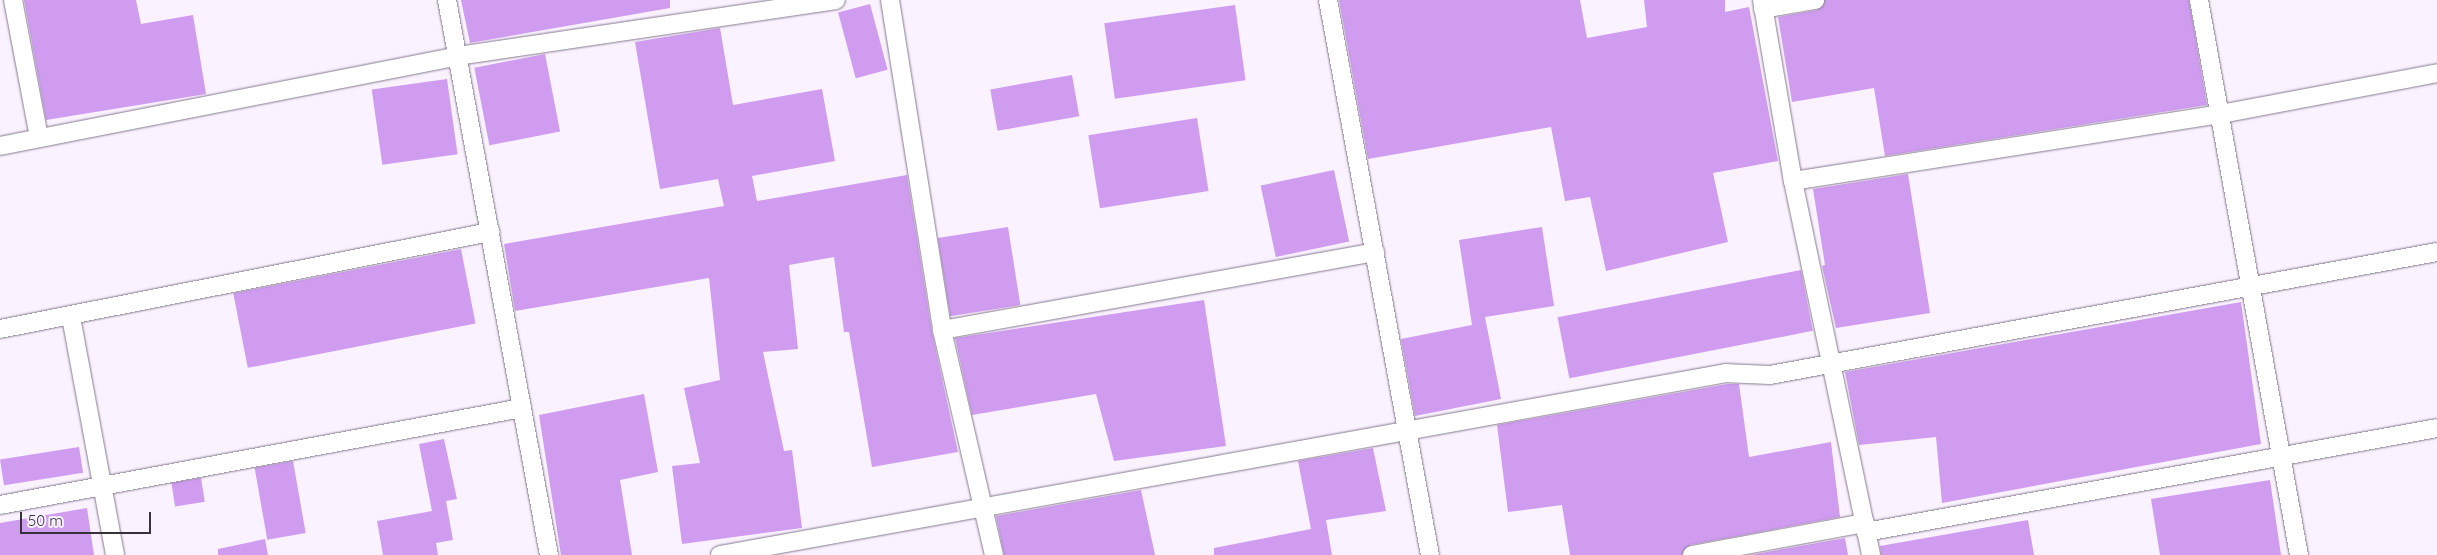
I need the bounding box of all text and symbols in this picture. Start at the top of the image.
scale bar [22,502,154,534]
text: 50 m [28,511,63,530]

